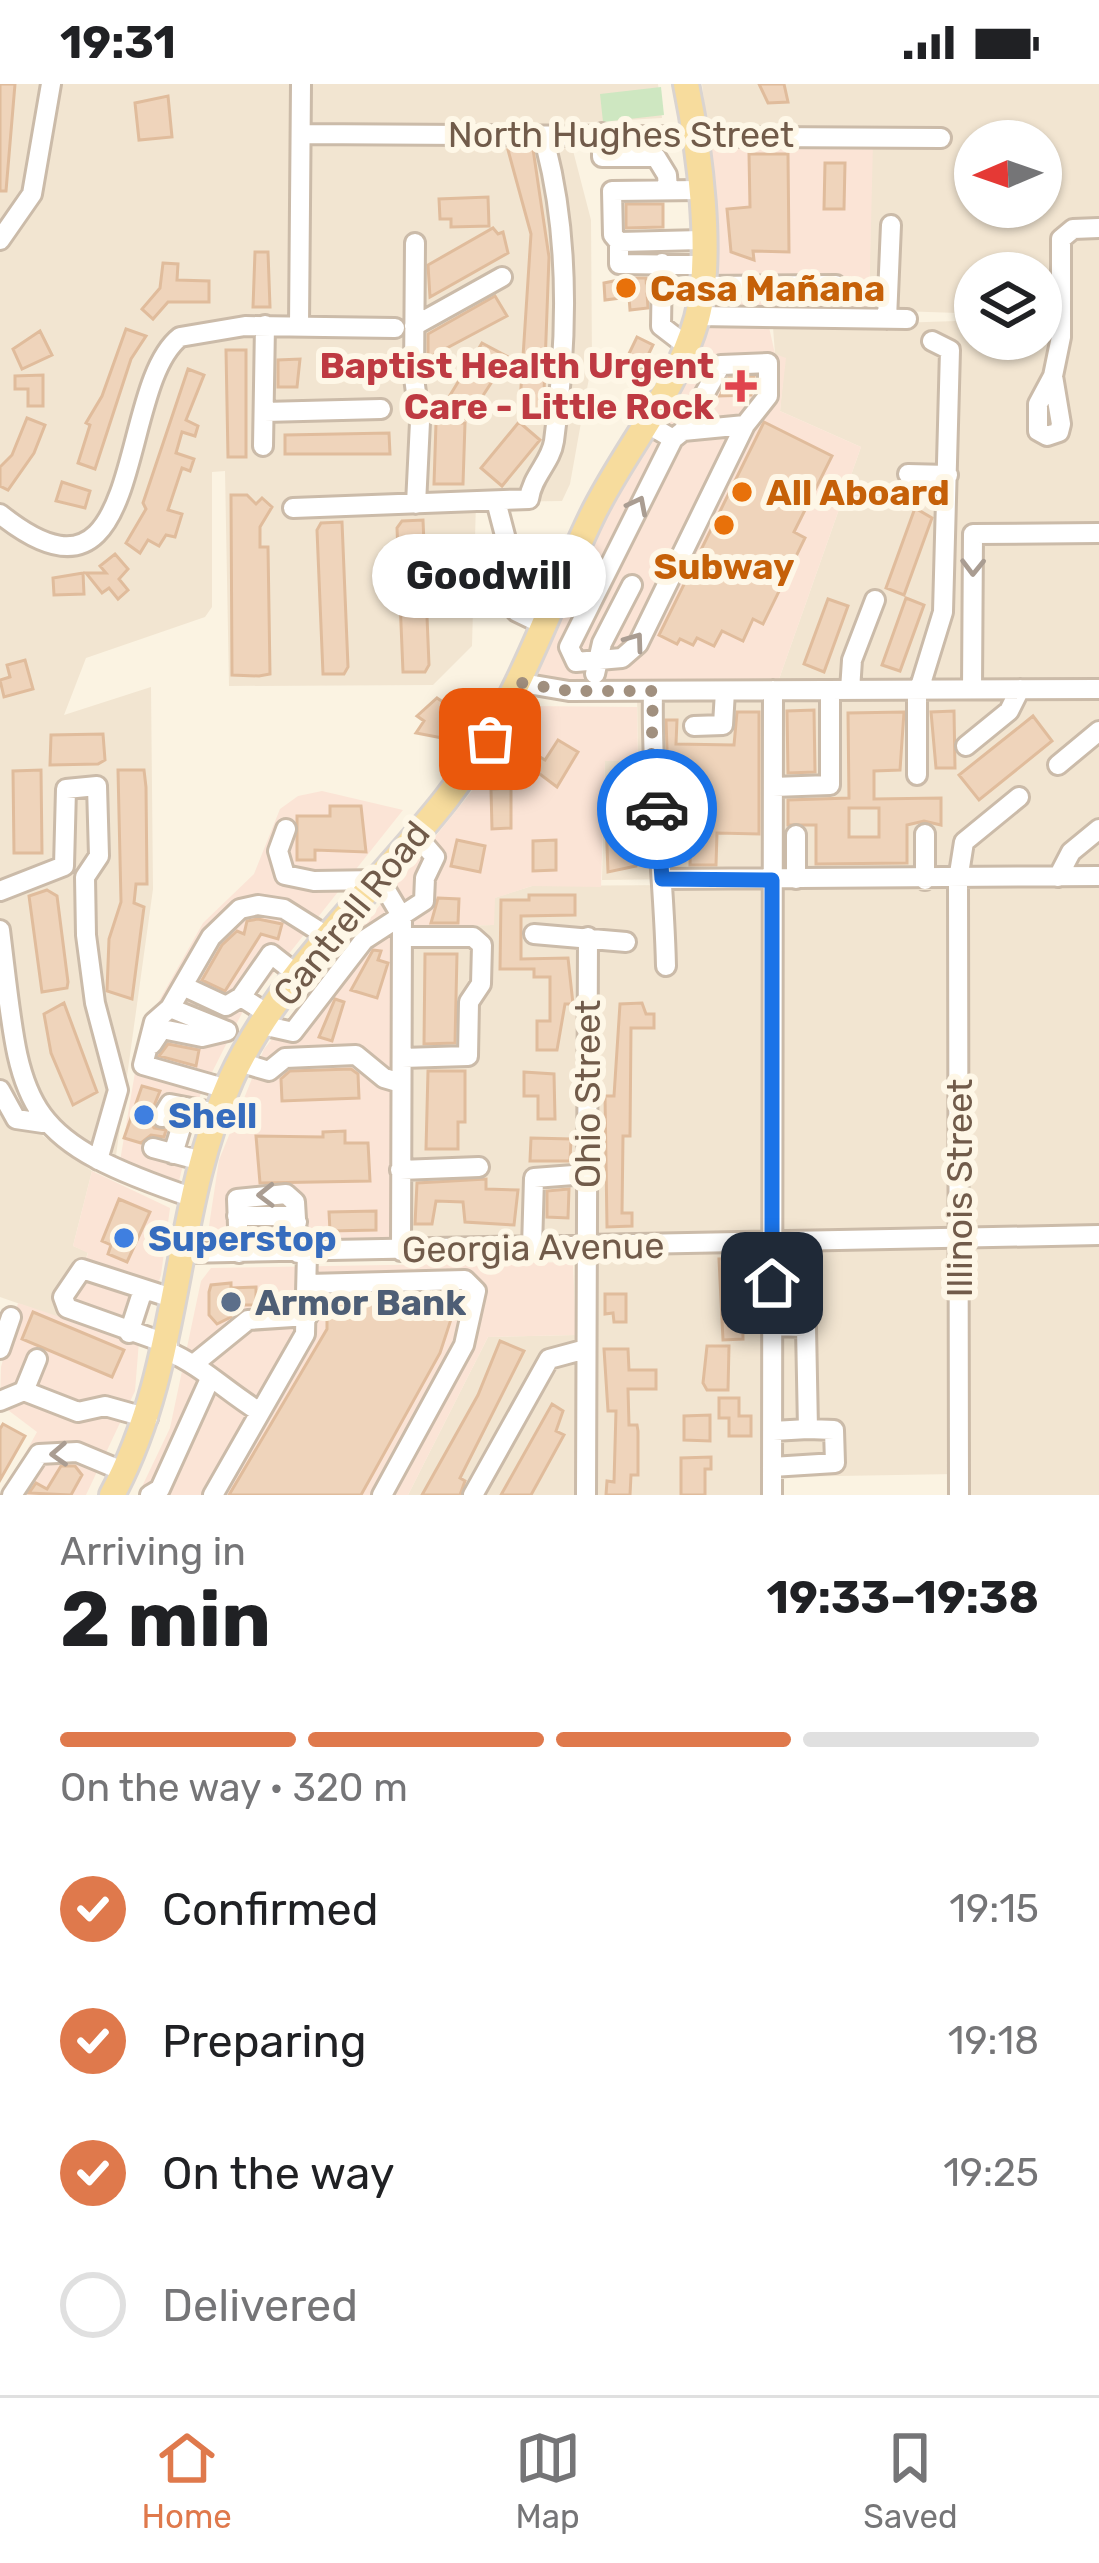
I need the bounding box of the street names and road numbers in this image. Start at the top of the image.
street label: North Hughes Street [448,113,794,156]
street label: Cantrell Road [264,813,439,1014]
street label: Ohio Street [566,1000,609,1188]
street label: Illinois Street [938,1079,981,1297]
street label: Georgia Avenue [401,1224,665,1271]

